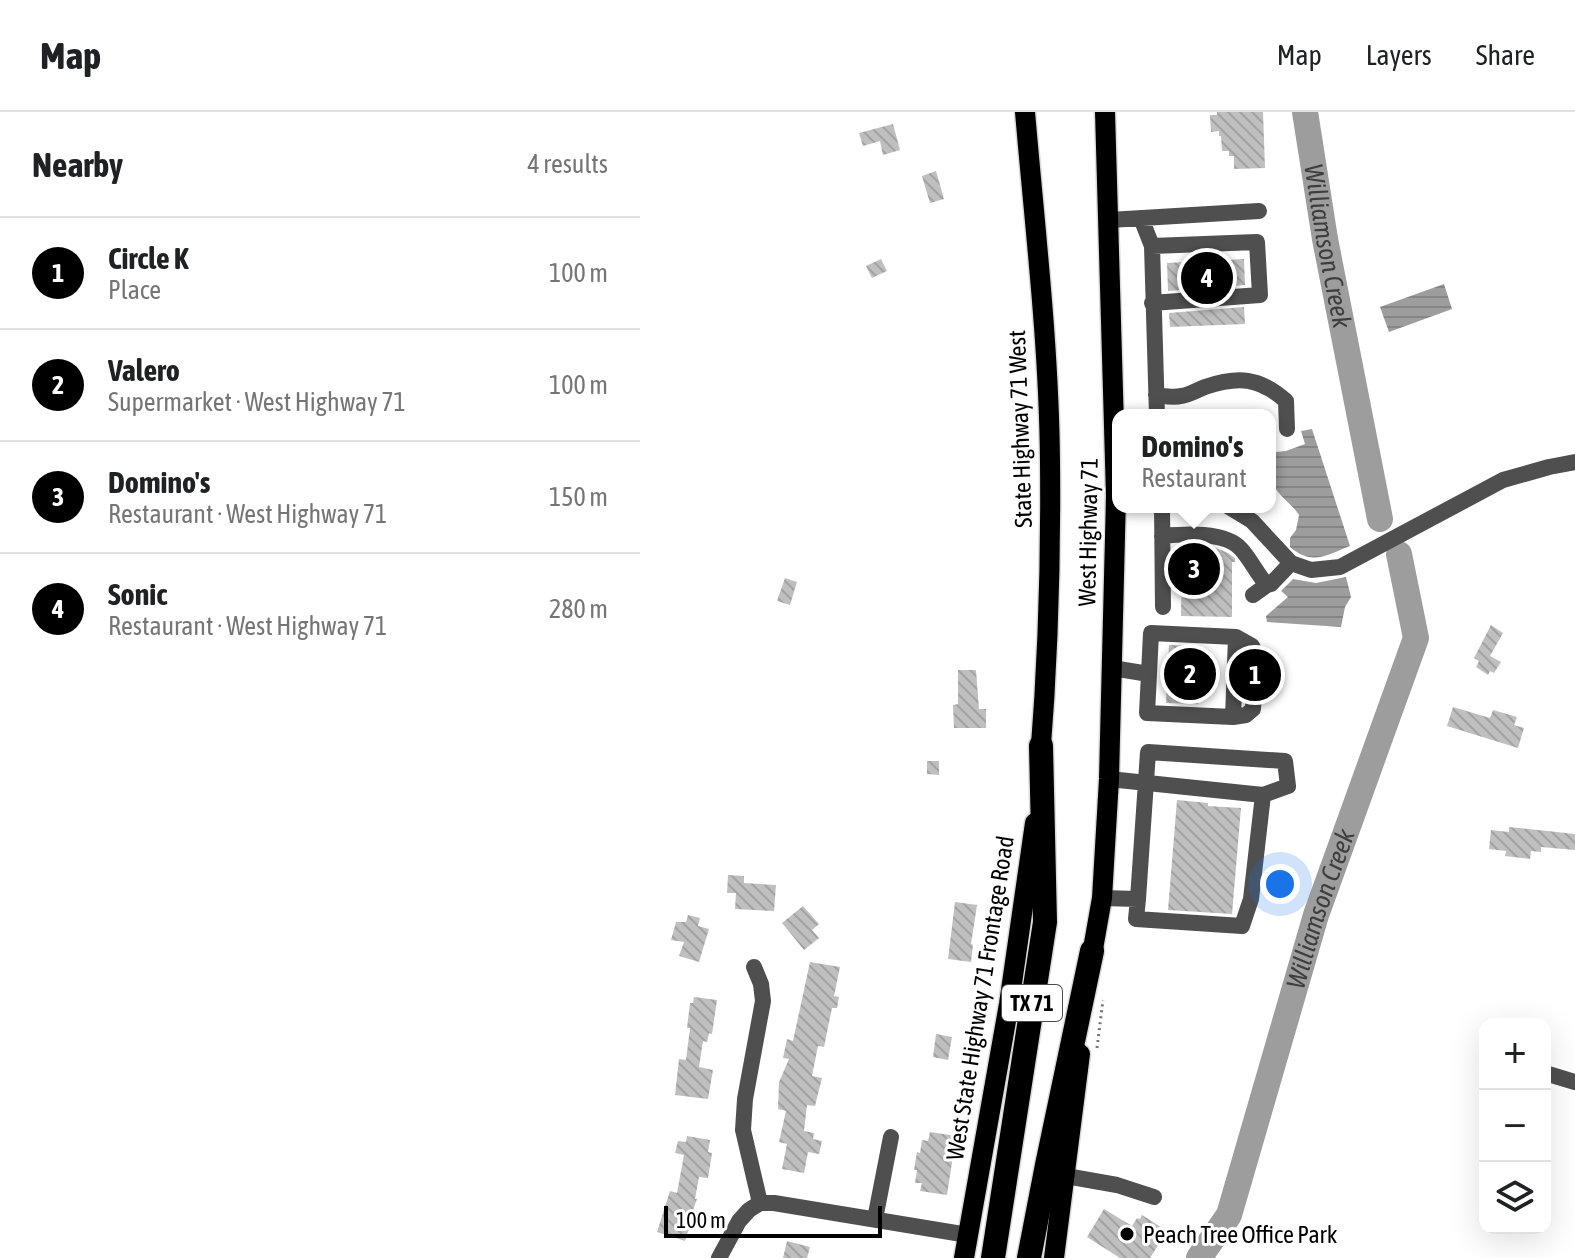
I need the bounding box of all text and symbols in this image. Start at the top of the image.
text: Map [40,34,101,77]
text: Map [1277,39,1322,71]
text: Layers [1366,39,1432,71]
text: Share [1476,39,1535,71]
text: Nearby [32,145,123,184]
text: 4 results [527,149,608,179]
water label: Williamson Creek [1298,162,1357,331]
text: Circle K [108,241,188,275]
pin: 4 [1181,248,1233,308]
text: 1 [52,258,64,288]
text: 100 m [549,258,608,288]
text: Place [108,275,161,305]
street label: State Highway 71 West [1003,330,1037,528]
text: Valero [108,353,180,387]
text: 2 [52,370,64,400]
text: 100 m [549,370,608,400]
text: Supermarket · West Highway 71 [108,387,406,417]
popup [1112,409,1276,513]
text: Domino's [1141,429,1244,463]
street label: West Highway 71 [1073,457,1103,607]
text: Restaurant [1141,463,1247,493]
text: Domino's [108,465,210,499]
text: 3 [52,482,64,512]
text: 150 m [549,482,608,512]
text: Restaurant · West Highway 71 [108,499,387,529]
pin: 3 [1168,539,1220,599]
text: Sonic [108,577,167,611]
text: 4 [52,594,64,624]
text: 280 m [549,594,608,624]
text: Restaurant · West Highway 71 [108,611,387,641]
pin: 2 [1164,644,1216,704]
pin: 1 [1229,645,1281,705]
water label: Williamson Creek [1280,824,1361,992]
street label: West State Highway 71 Frontage Road [941,834,1019,1162]
your location [1260,864,1300,904]
road number: TX 71 [1002,985,1062,1021]
map controls [1479,1018,1551,1234]
button: + [1479,1018,1551,1090]
button: − [1479,1090,1551,1162]
button: layers [1479,1162,1551,1234]
scale bar [664,1202,882,1238]
text: 100 m [676,1207,726,1233]
place label: Peach Tree Office Park [1143,1221,1338,1248]
marker: Peach Tree Office Park [1118,1225,1136,1243]

